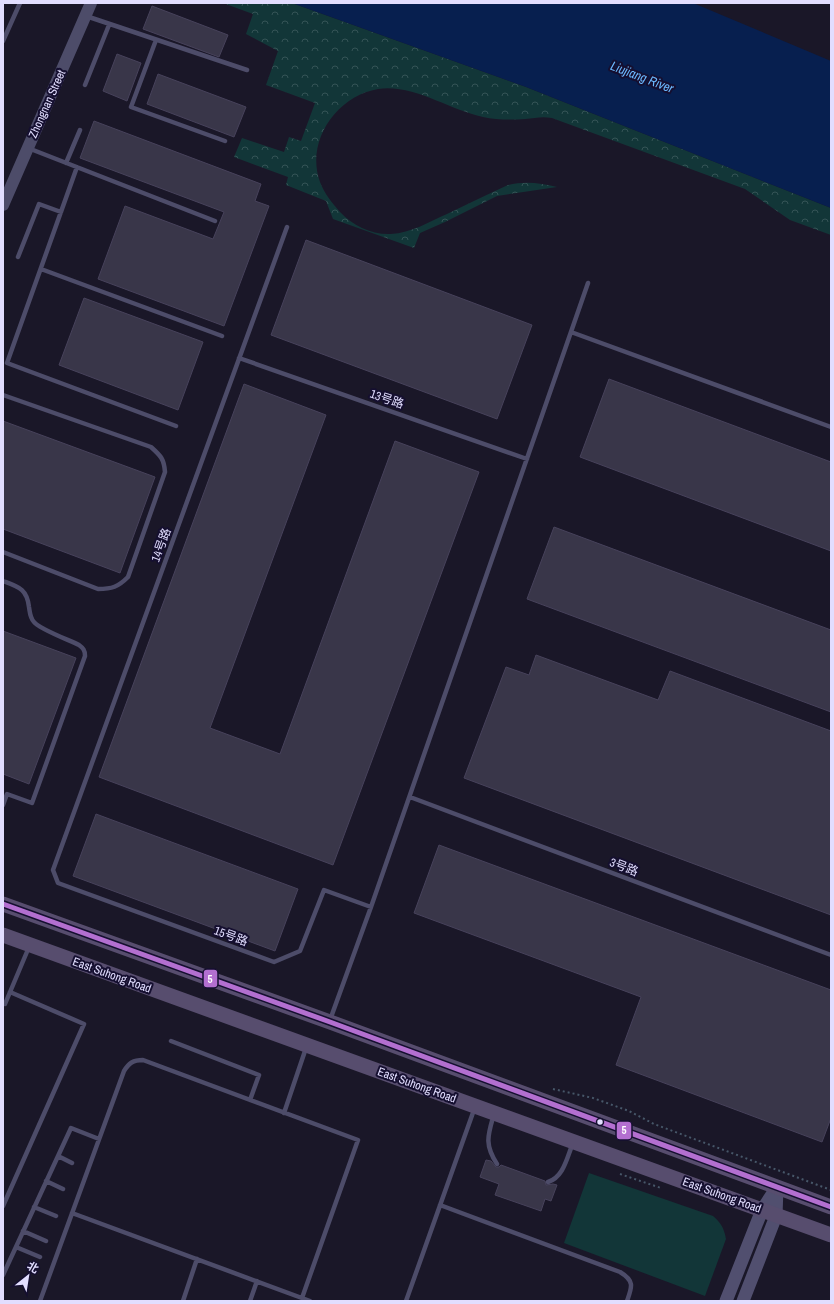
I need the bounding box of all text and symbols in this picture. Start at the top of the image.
water label: Liujiang River [608,57,676,97]
street label: Zhongnan Street [25,67,69,141]
street label: 13号路 [368,386,406,412]
street label: 14号路 [148,526,174,564]
street label: 3号路 [607,854,641,880]
street label: 15号路 [212,923,250,949]
street label: East Suhong Road [70,953,154,997]
line badge: 5 [203,969,218,988]
text: 5 [207,972,213,986]
street label: East Suhong Road [375,1063,459,1107]
unlabelled marker [595,1117,605,1127]
line badge: 5 [616,1121,632,1140]
text: 5 [621,1123,627,1137]
street label: East Suhong Road [680,1173,764,1217]
north arrow [8,1256,48,1296]
text: 北 [25,1259,41,1276]

